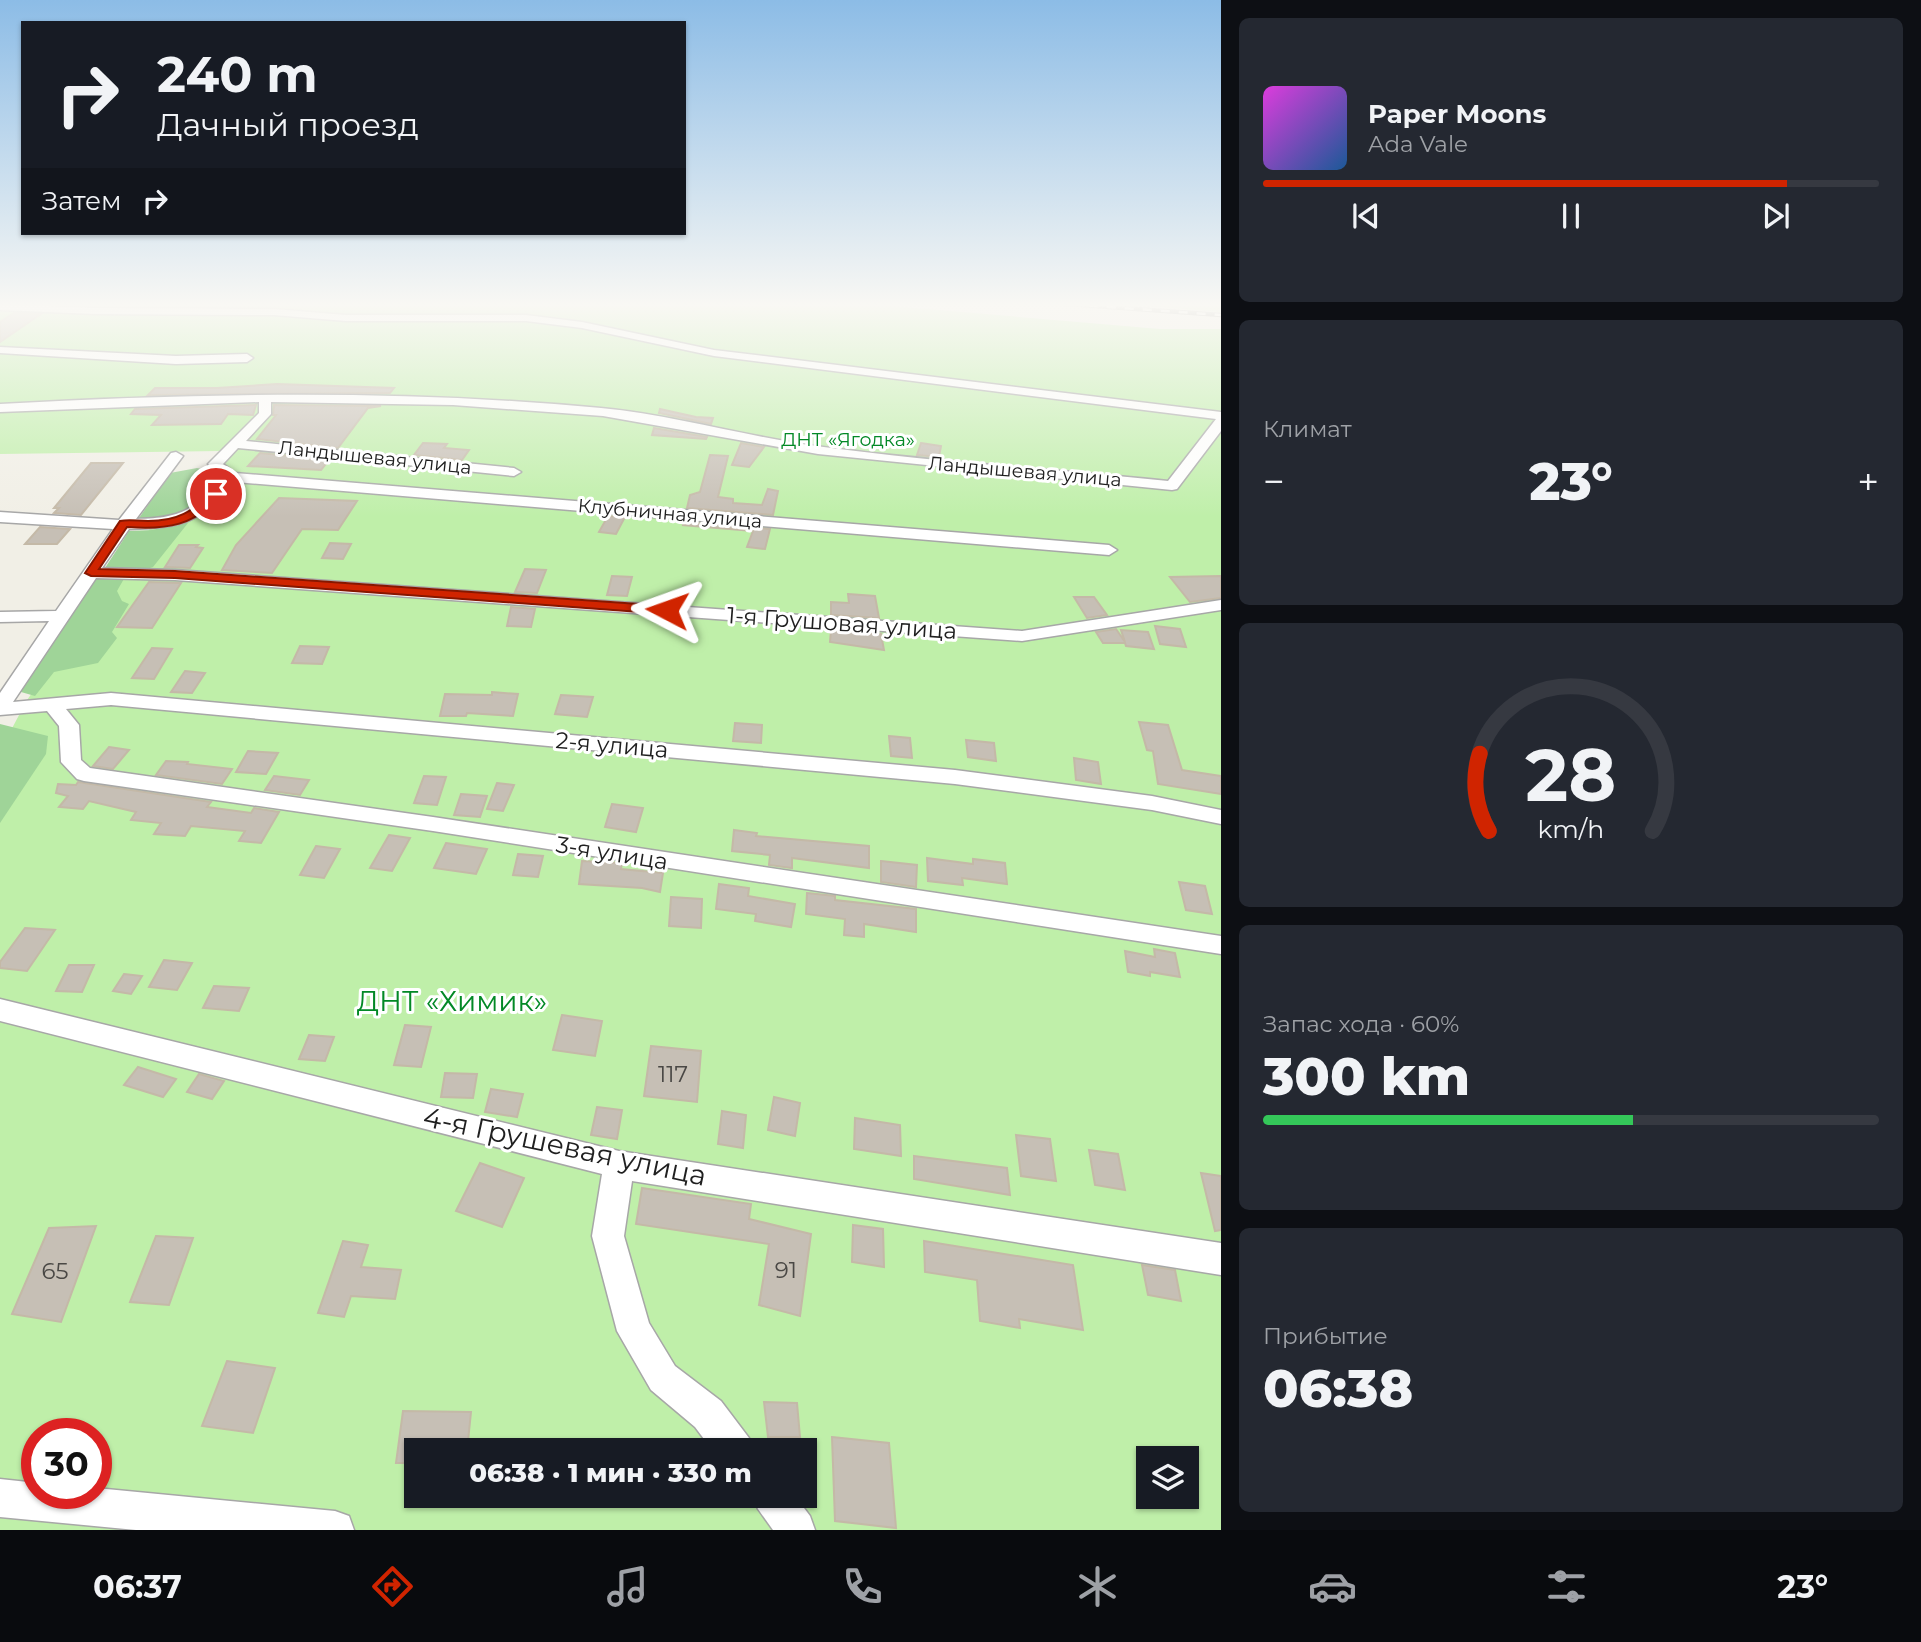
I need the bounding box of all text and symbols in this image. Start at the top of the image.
text: 240 m [157,45,318,104]
icon: right [42,49,133,140]
text: Paper Moons [1368,98,1546,130]
text: Дачный проезд [157,105,419,144]
text: Ada Vale [1368,130,1468,158]
icon: right [136,182,174,220]
text: Затем [42,185,122,217]
icon: previous [1347,197,1385,235]
icon: pause [1552,197,1590,235]
icon: next [1757,197,1795,235]
text: Климат [1263,415,1352,443]
park label: ДНТ «Ягодка» [781,428,915,451]
street label: Ландышевая улица [277,436,473,479]
text: 23° [1529,450,1613,513]
street label: Ландышевая улица [927,452,1123,491]
text: − [1263,458,1285,505]
text: + [1857,458,1879,505]
pin [186,464,246,524]
icon: arrive [197,475,235,513]
street label: Клубничная улица [577,494,763,533]
position arrow [630,573,704,647]
street label: 1-я Грушовая улица [726,601,958,645]
street label: 2-я улица [555,726,669,764]
text: 28 [1526,731,1617,819]
text: km/h [1538,814,1604,844]
street label: 3-я улица [554,830,670,876]
park label: ДНТ «Химик» [357,984,547,1018]
text: Запас хода · 60% [1263,1010,1459,1038]
text: 300 km [1263,1045,1470,1108]
house number: 117 [658,1060,688,1088]
street label: 4-я Грушевая улица [420,1099,710,1193]
house number: 91 [775,1256,797,1284]
house number: 65 [41,1257,69,1285]
text: Прибытие [1263,1322,1388,1350]
text: 06:38 [1263,1357,1413,1420]
speed limit sign: 30 [21,1418,112,1509]
map controls [1136,1446,1199,1509]
button: layers [1136,1446,1199,1509]
text: 06:38 · 1 мин · 330 m [469,1457,752,1489]
icon: directions [368,1562,417,1611]
icon: music [603,1562,652,1611]
icon: phone [838,1562,887,1611]
icon: climate [1073,1562,1122,1611]
icon: car [1308,1562,1357,1611]
icon: filters [1542,1562,1591,1611]
text: 06:37 [93,1567,182,1606]
text: 23° [1777,1567,1828,1606]

